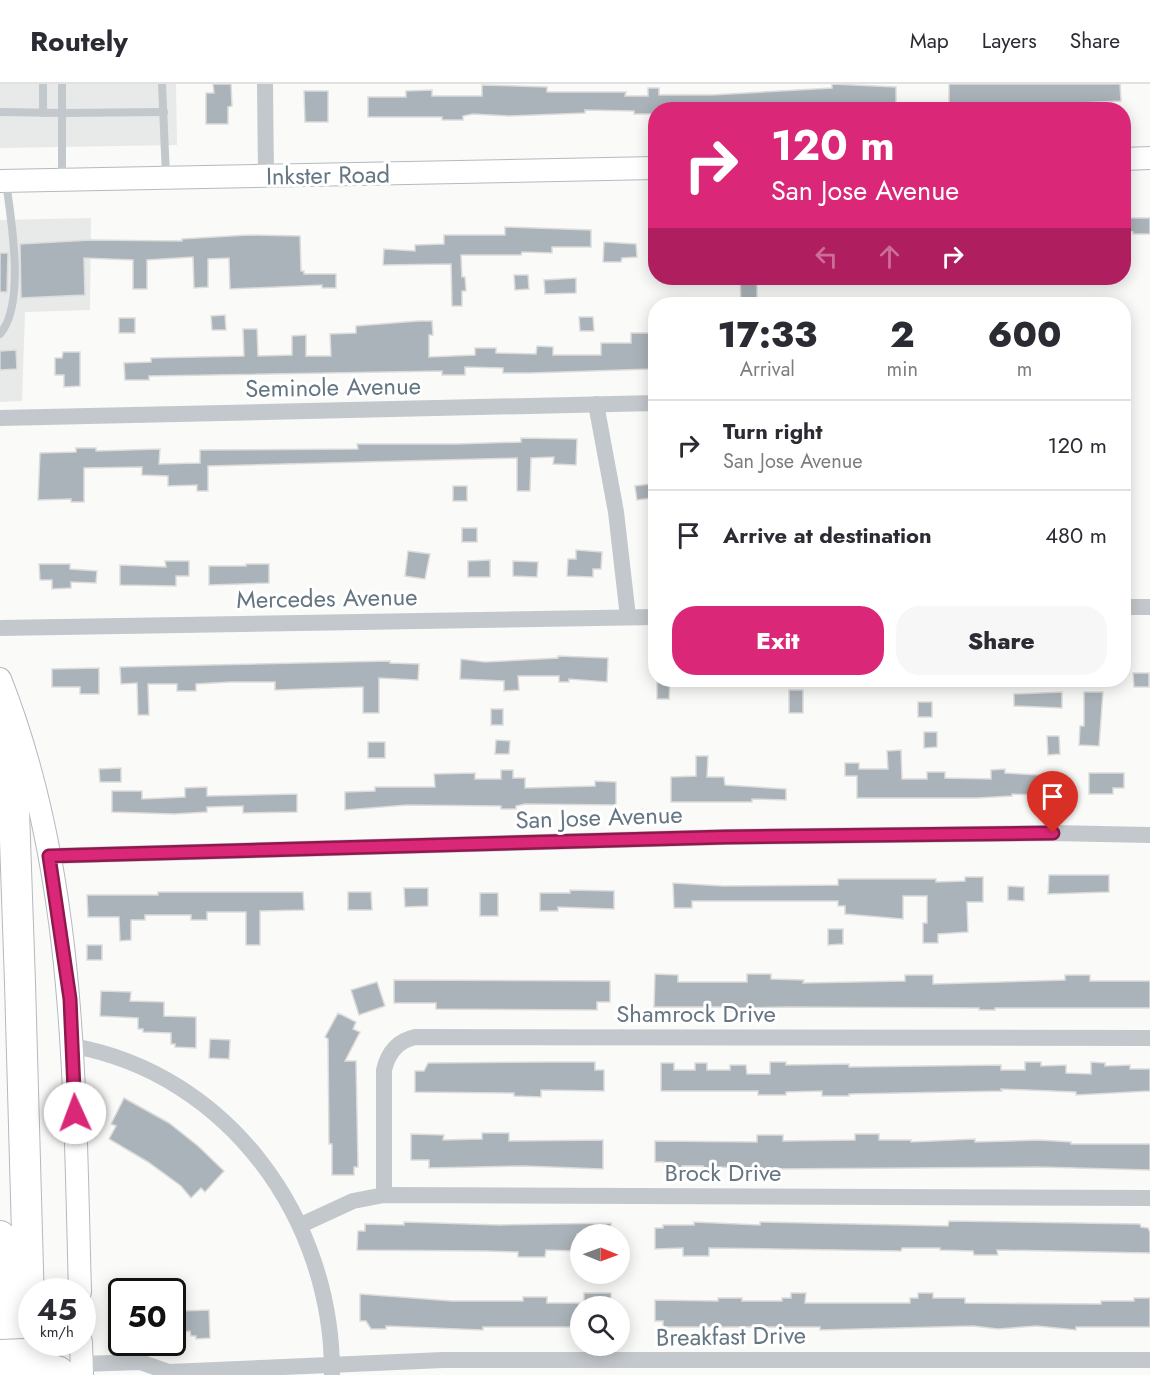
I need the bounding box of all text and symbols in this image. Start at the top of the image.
text: Routely [30,21,128,62]
text: Map [910,26,949,56]
text: Layers [982,26,1037,56]
text: Share [1070,26,1120,56]
text: 120 m [771,115,895,176]
icon: right [672,126,750,204]
street label: Inkster Road [266,156,390,194]
text: San Jose Avenue [771,171,959,210]
icon: left [810,240,843,273]
icon: ahead [873,240,906,273]
icon: right [936,240,969,273]
text: 17:33 [717,308,817,360]
text: 2 [890,308,915,360]
text: 600 [987,308,1062,360]
text: Arrival [740,355,795,384]
text: min [887,355,918,384]
text: m [1017,355,1032,384]
street label: Seminole Avenue [245,368,421,406]
text: Turn right [723,415,823,447]
icon: right [672,429,705,462]
text: 120 m [1048,429,1107,461]
text: San Jose Avenue [723,447,862,476]
icon: arrive [672,519,705,552]
text: Arrive at destination [723,519,932,551]
text: 480 m [1045,519,1107,551]
street label: Mercedes Avenue [236,579,418,617]
button: Exit [672,606,884,675]
button: Share [896,606,1107,675]
pin [1027,771,1078,833]
icon: arrive [1036,780,1069,813]
street label: San Jose Avenue [515,797,683,837]
street label: Shamrock Drive [616,996,776,1031]
position arrow [43,1081,107,1145]
street label: Brock Drive [665,1155,781,1190]
north arrow [570,1224,630,1284]
map controls [570,1224,630,1356]
speed limit sign: 50 [108,1278,186,1356]
text: 45 [37,1288,77,1331]
button: search [570,1296,630,1356]
street label: Breakfast Drive [656,1317,806,1355]
text: km/h [40,1321,74,1343]

